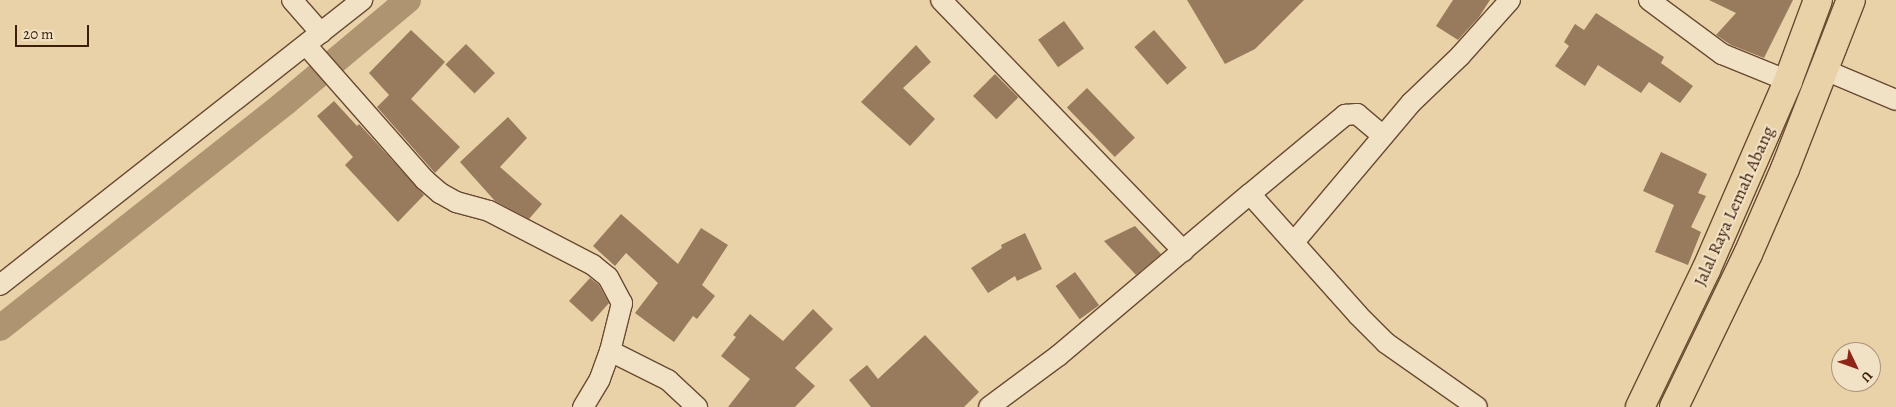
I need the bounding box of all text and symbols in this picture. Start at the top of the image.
scale bar [18,15,91,47]
text: 20 m [23,24,54,44]
street label: Jalal Raya Lemah Abang [1689,123,1779,289]
north arrow [1831,342,1881,392]
text: U [1857,367,1877,386]

